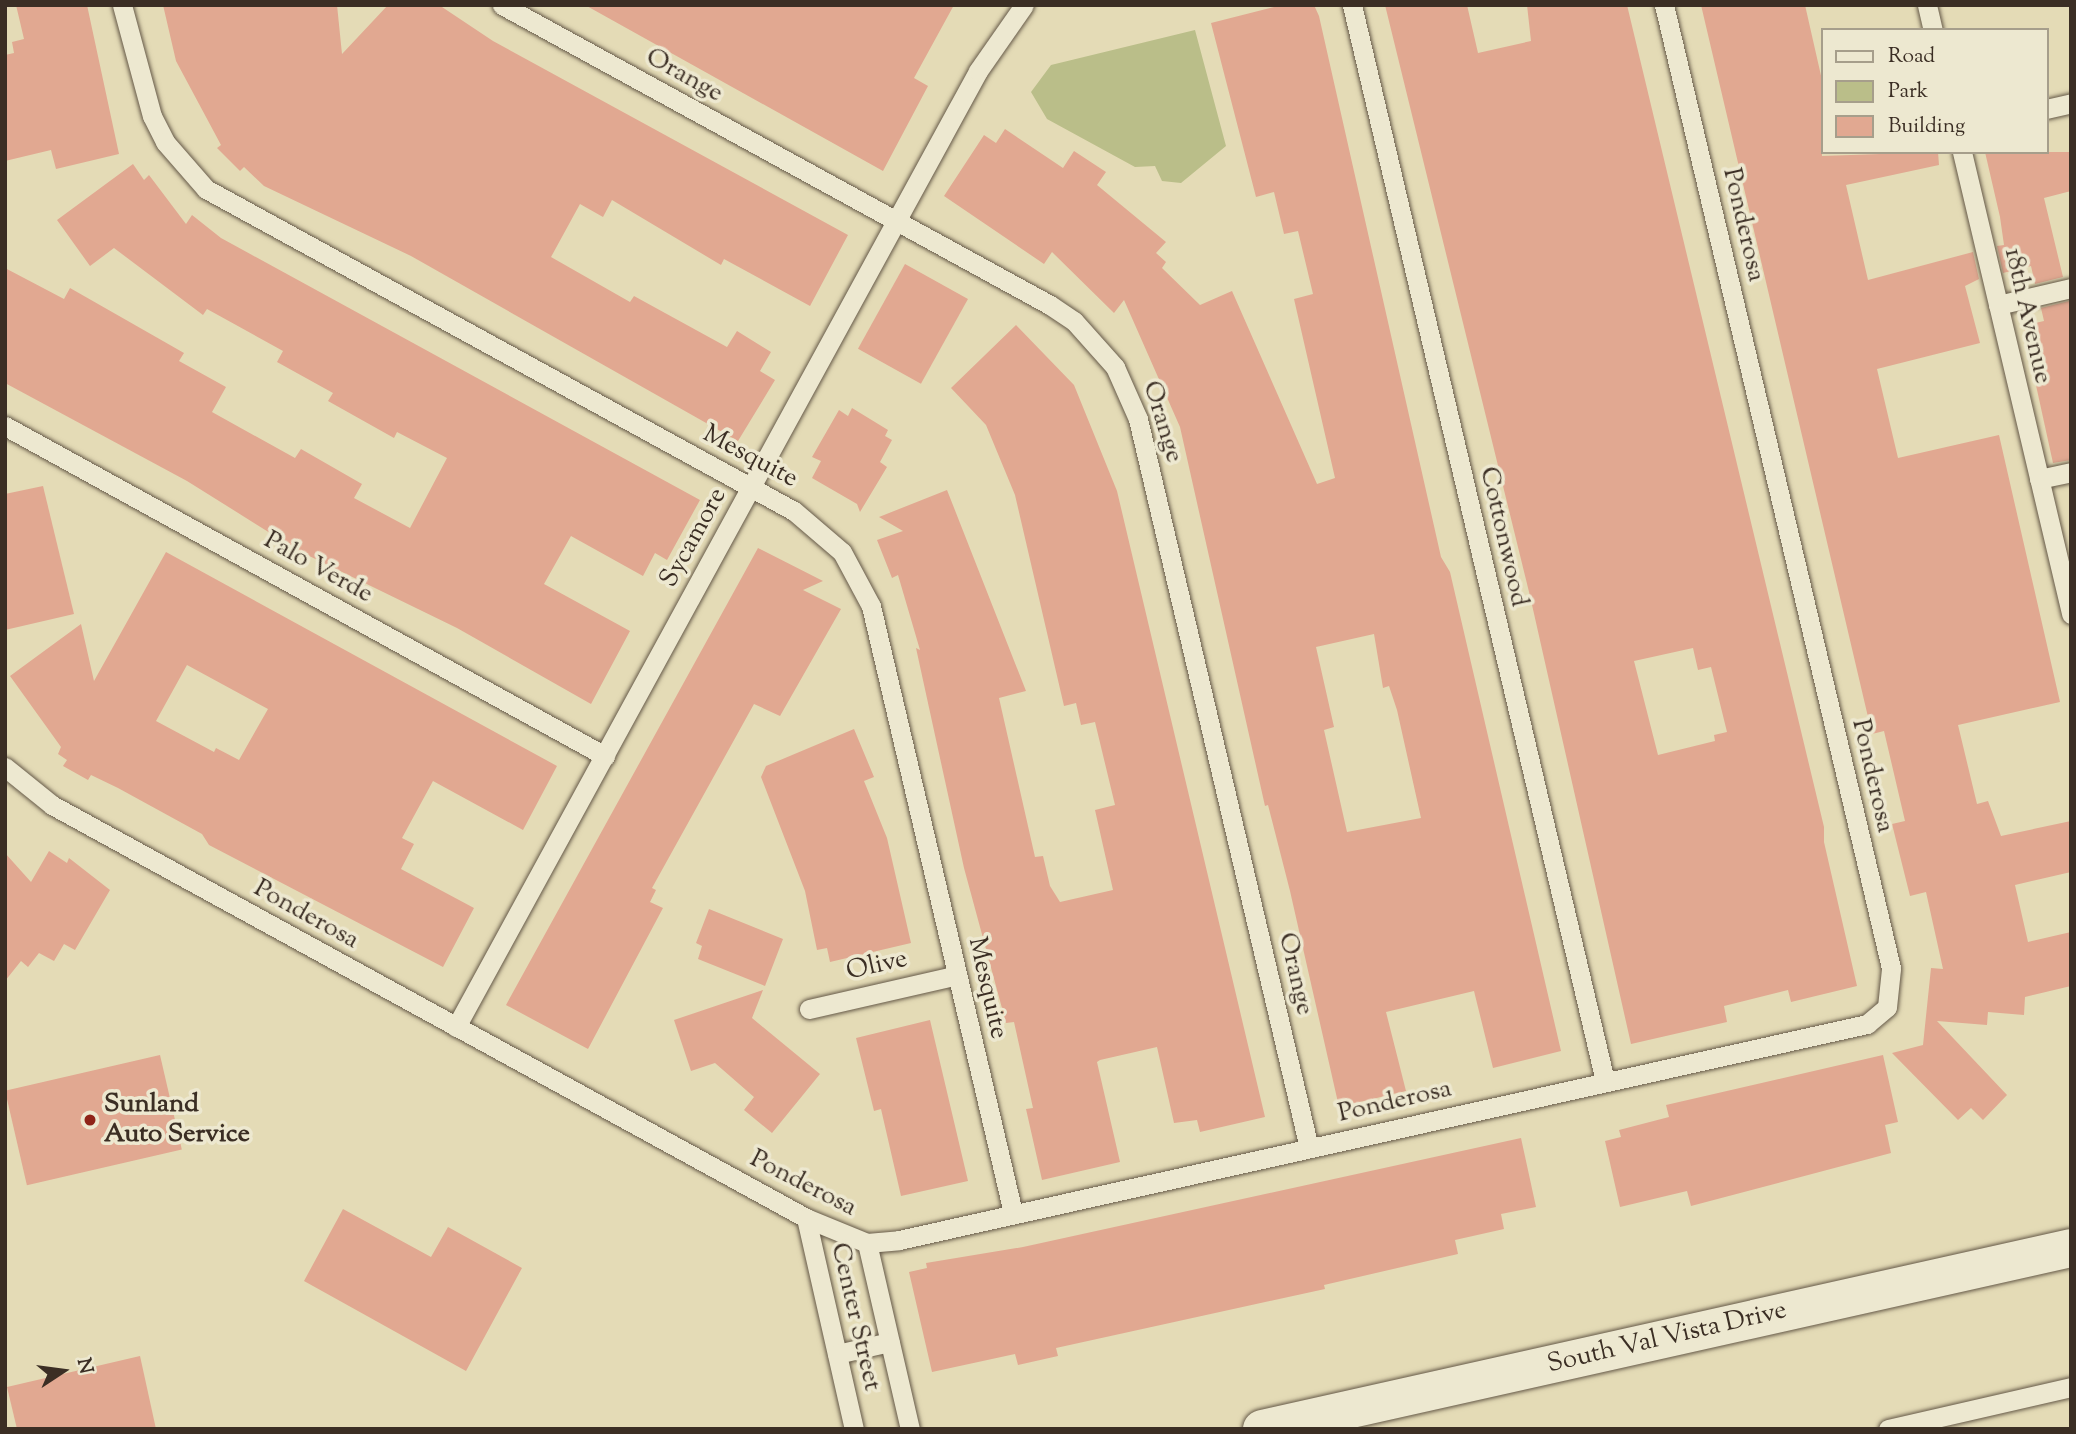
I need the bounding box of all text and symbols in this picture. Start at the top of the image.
legend [1820,28,2048,154]
street label: Orange [640,42,728,110]
text: Road [1888,42,1935,72]
text: Park [1888,77,1928,107]
text: Building [1888,112,1965,142]
street label: Ponderosa [1715,165,1771,285]
street label: 18th Avenue [1996,245,2058,387]
street label: Orange [1135,377,1189,467]
street label: Mesquite [697,419,803,495]
street label: Cottonwood [1472,464,1534,610]
street label: Sycamore [654,483,734,593]
street label: Palo Verde [258,525,378,611]
street label: Ponderosa [1844,716,1900,836]
street label: Ponderosa [248,873,364,957]
street label: Orange [1270,930,1320,1018]
street label: Mesquite [960,934,1014,1042]
street label: Olive [843,944,911,988]
street label: Ponderosa [1335,1074,1455,1130]
place label: Sunland Auto Service [104,1089,250,1150]
marker: Sunland Auto Service [82,1112,98,1128]
street label: Ponderosa [744,1144,862,1224]
street label: Center Street [823,1240,887,1394]
street label: South Val Vista Drive [1544,1295,1790,1381]
north arrow [28,1336,98,1406]
text: N [69,1356,99,1377]

